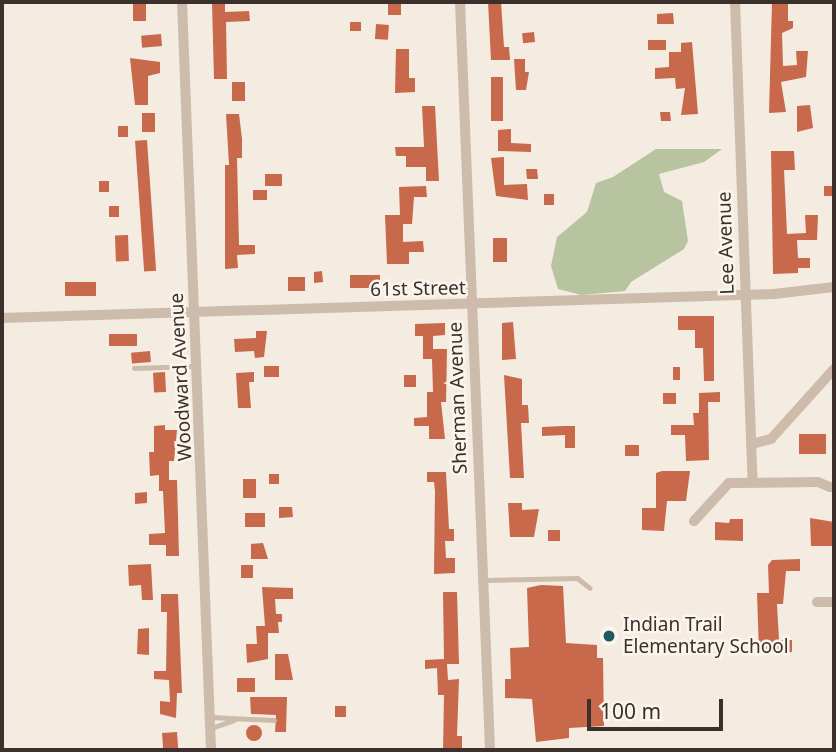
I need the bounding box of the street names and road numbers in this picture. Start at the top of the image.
street label: Lee Avenue [713,191,739,295]
street label: 61st Street [370,277,466,301]
street label: Woodward Avenue [165,292,197,462]
street label: Sherman Avenue [444,321,472,475]

